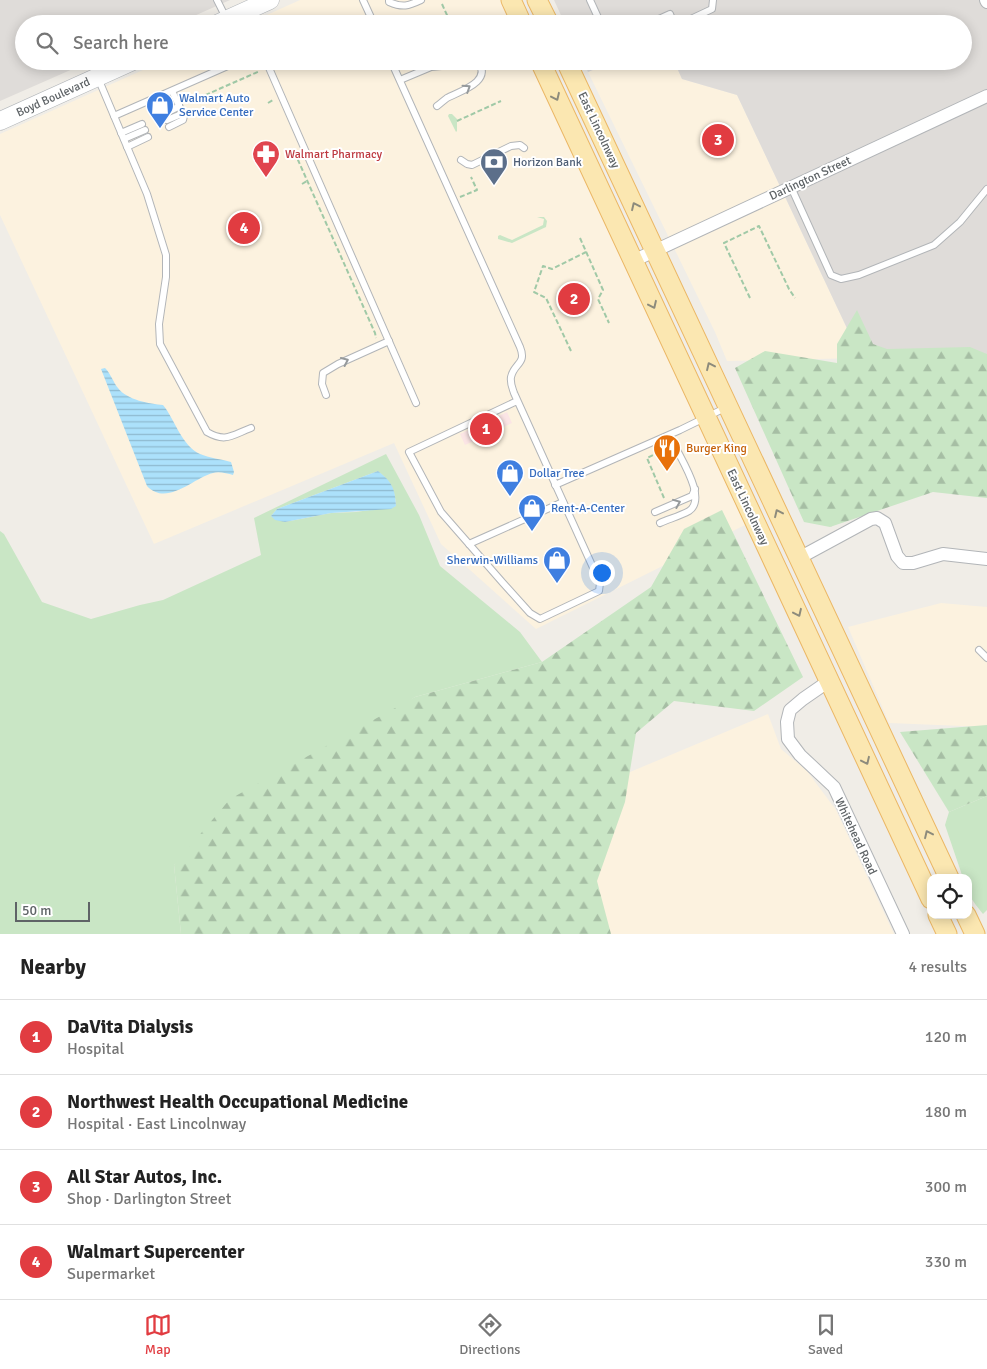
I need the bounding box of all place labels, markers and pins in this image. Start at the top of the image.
shop icon: Walmart Auto Service Center [145,90,175,129]
place label: Walmart Auto Service Center [179,91,254,120]
pin: 3 [702,121,734,159]
pharmacy icon: Walmart Pharmacy [251,139,281,178]
place label: Walmart Pharmacy [285,147,383,162]
bank icon: Horizon Bank [479,147,509,186]
place label: Horizon Bank [513,155,582,170]
pin: 4 [228,209,260,247]
pin: 2 [558,280,590,318]
pin: 1 [470,410,502,448]
restaurant icon: Burger King [652,433,682,472]
place label: Burger King [686,441,747,456]
shop icon: Dollar Tree [495,458,525,497]
place label: Dollar Tree [529,466,585,481]
shop icon: Rent-A-Center [517,493,547,532]
place label: Rent-A-Center [551,501,625,516]
shop icon: Sherwin-Williams [542,545,572,584]
place label: Sherwin-Williams [447,553,538,568]

